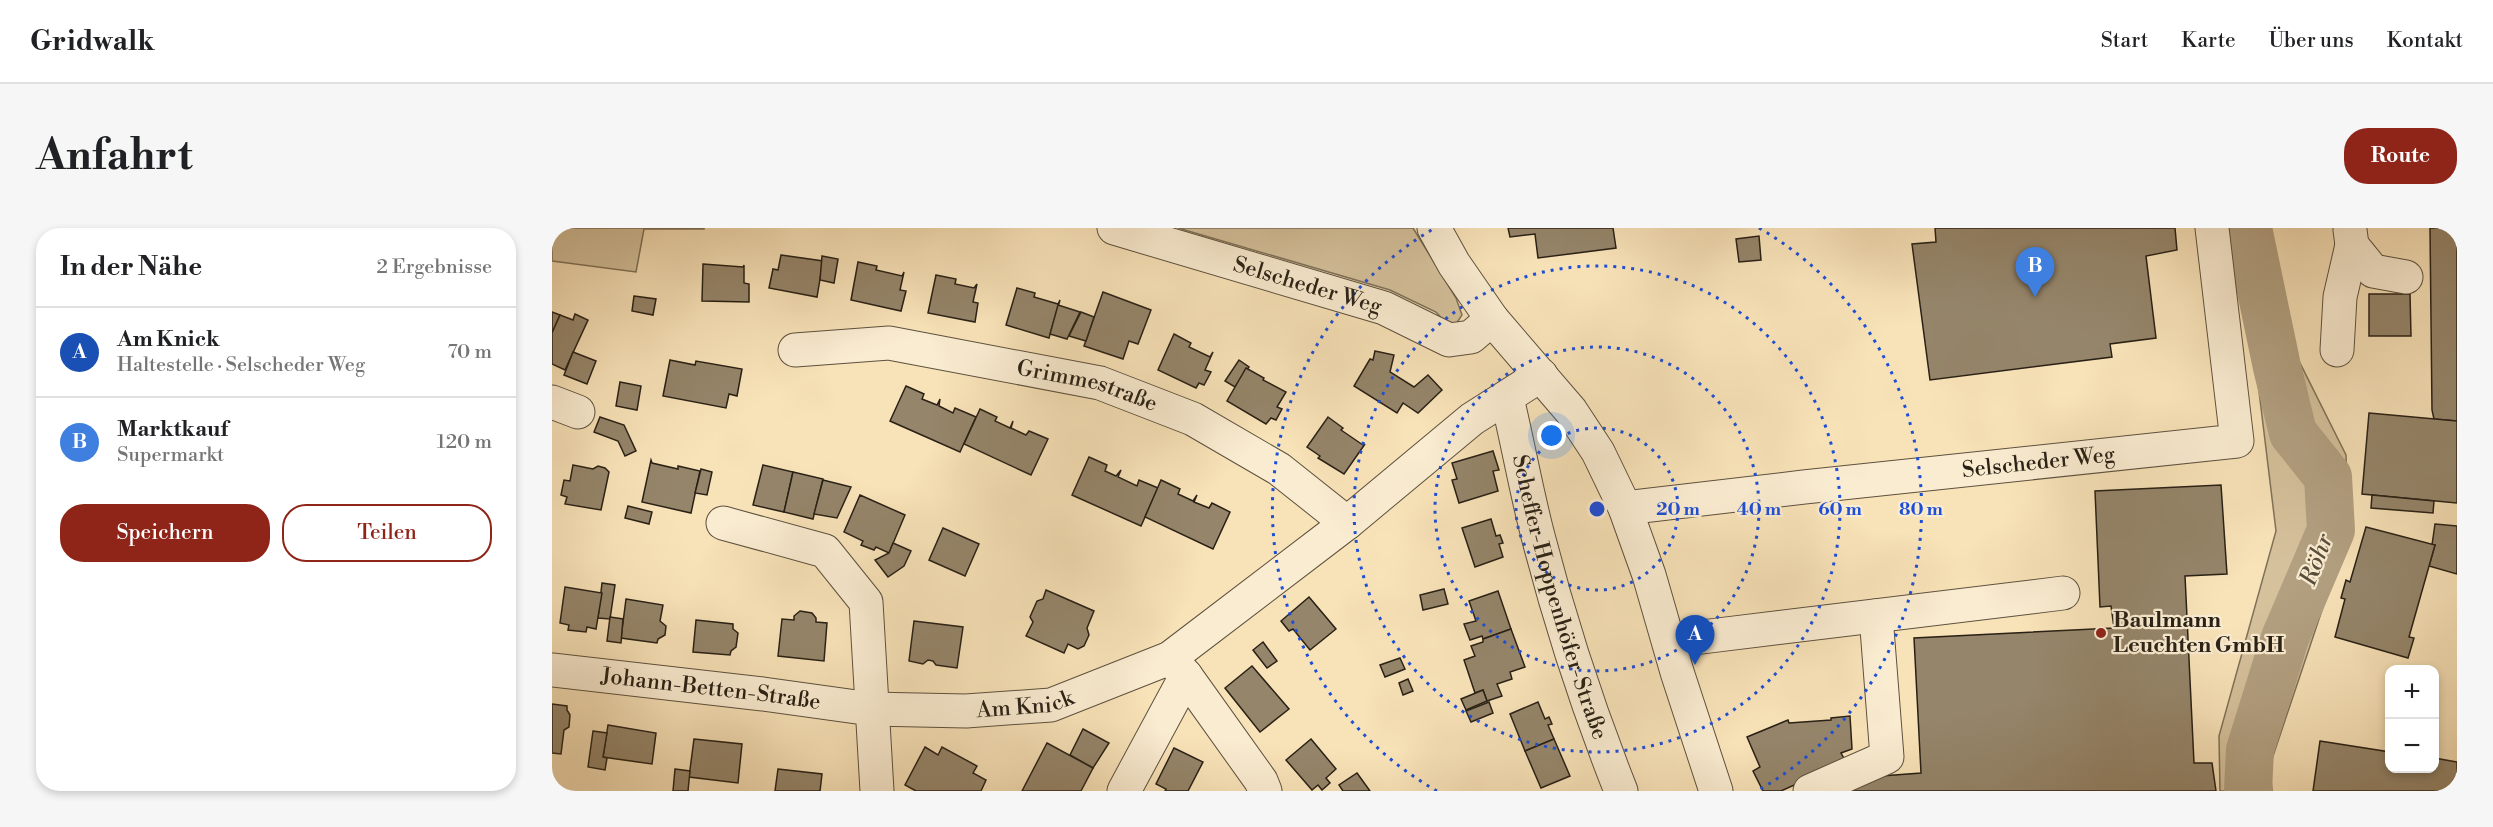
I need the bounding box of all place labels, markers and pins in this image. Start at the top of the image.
pin: B [2016,248,2054,297]
centre of rings [1587,499,1607,519]
place label: Baulmann Leuchten GmbH [2113,607,2284,659]
pin: A [1676,616,1714,665]
marker: Baulmann Leuchten GmbH [2094,626,2108,640]

